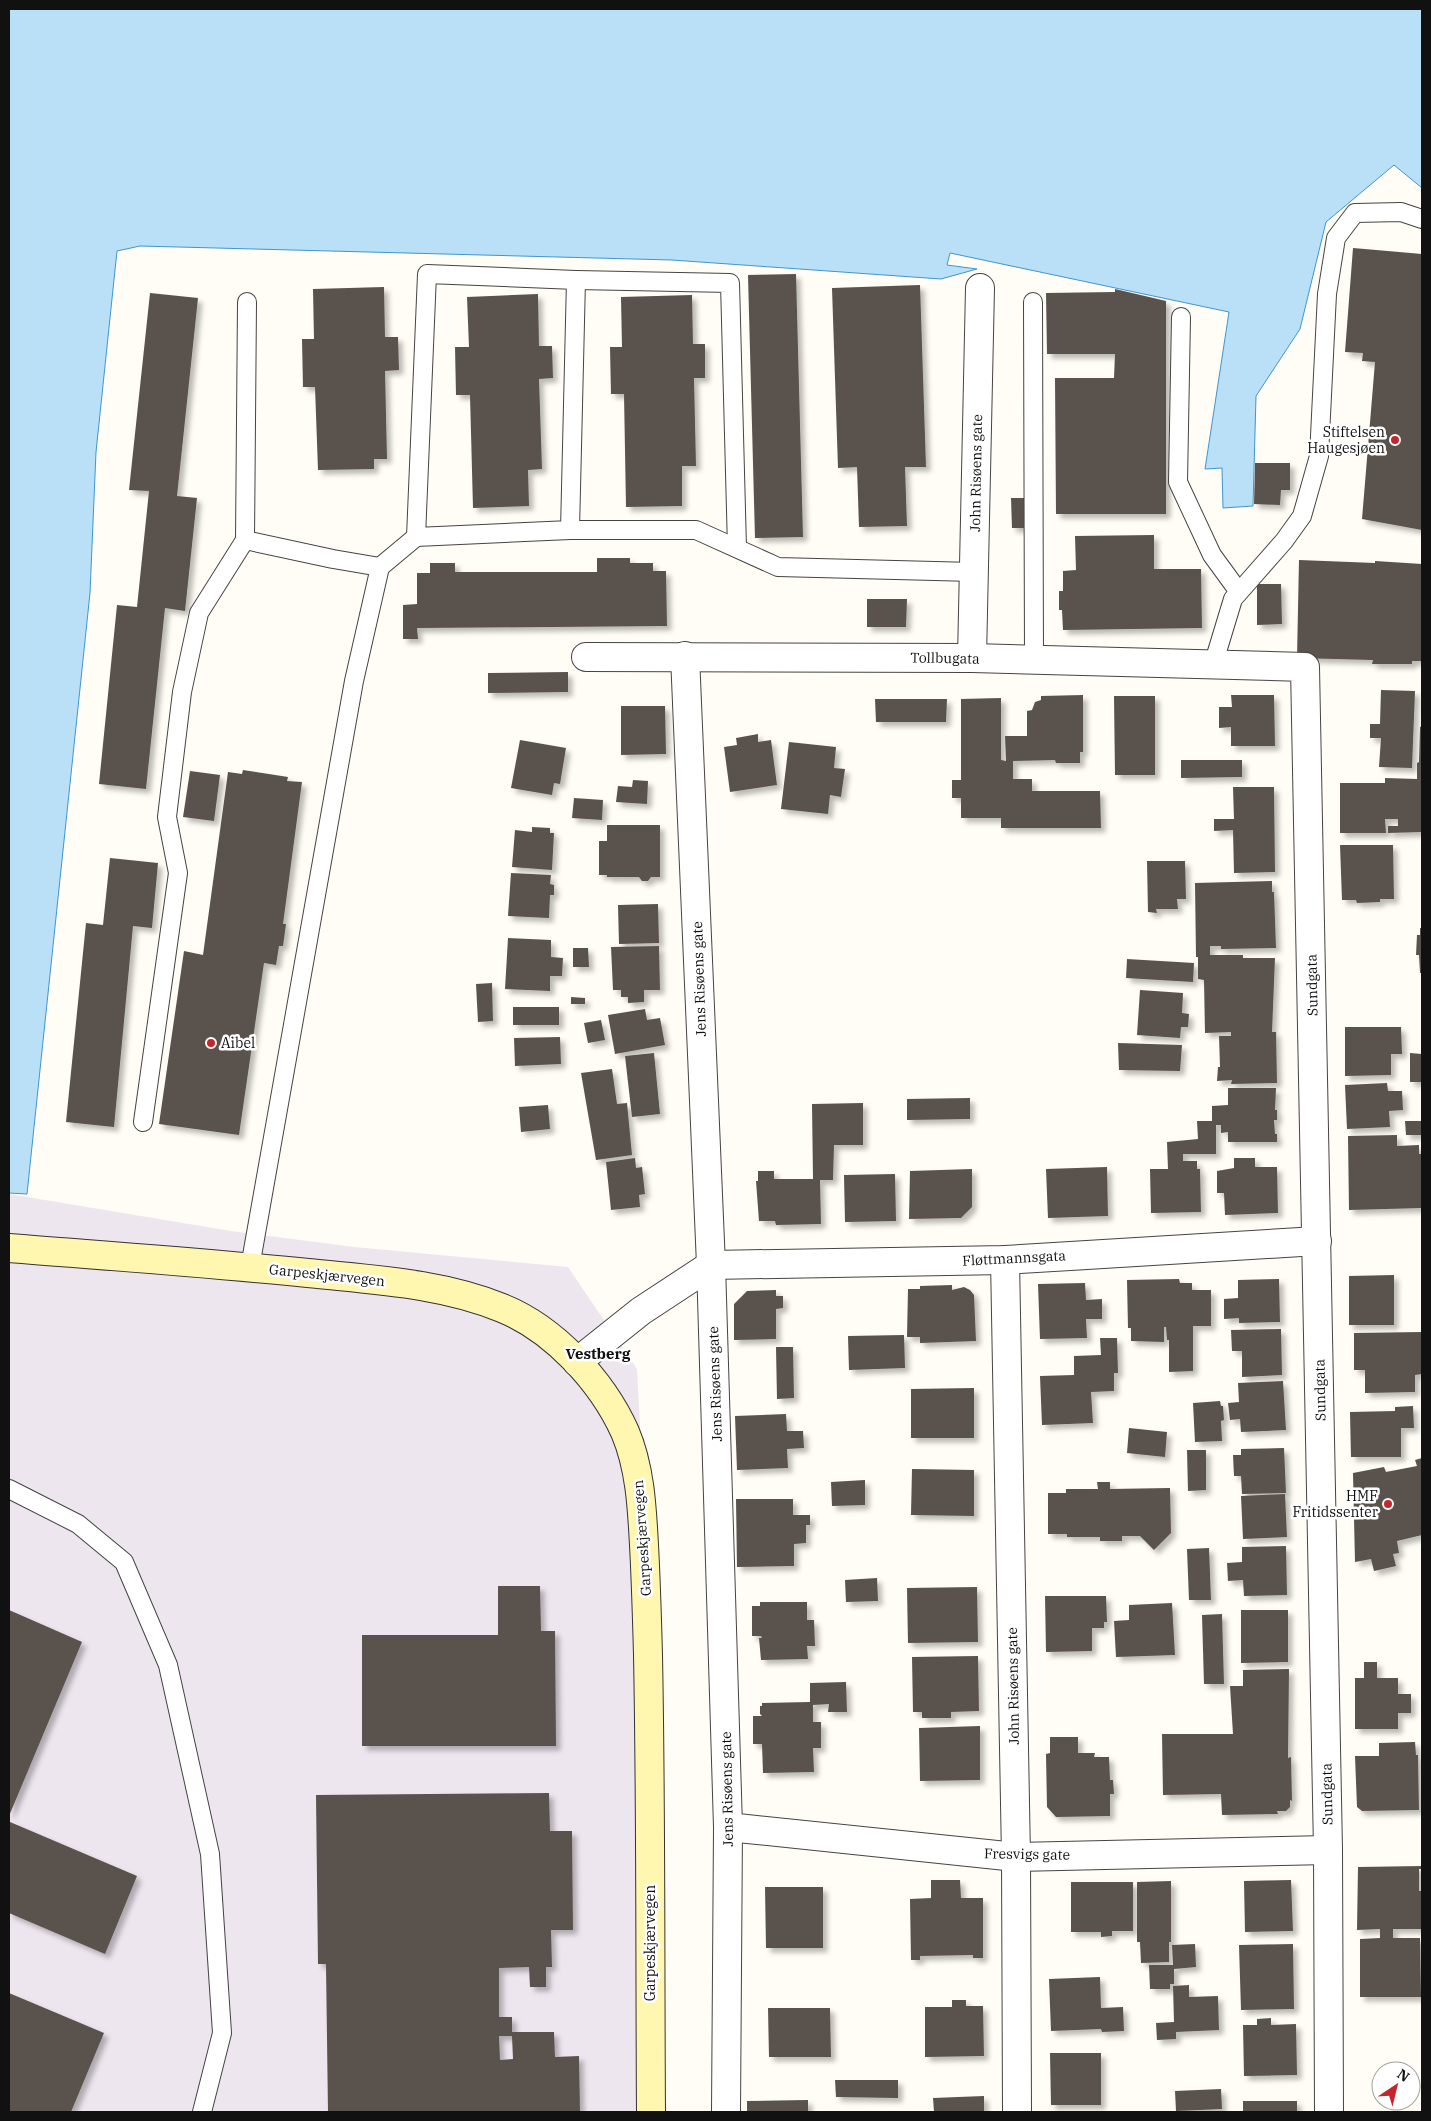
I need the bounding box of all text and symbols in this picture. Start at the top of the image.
street label: John Risøens gate [966,414,986,532]
place label: Stiftelsen Haugesjøen [1307,423,1385,457]
marker: Stiftelsen Haugesjøen [1389,434,1401,446]
street label: Tollbugata [910,648,980,668]
street label: Jens Risøens gate [688,921,710,1037]
street label: Sundgata [1302,953,1322,1016]
place label: Aibel [221,1034,255,1052]
marker: Aibel [205,1037,217,1049]
street label: Fløttmannsgata [962,1246,1067,1270]
street label: Garpeskjærvegen [268,1260,386,1290]
street label: Jens Risøens gate [704,1326,726,1442]
district label: Vestberg [566,1344,631,1363]
street label: Sundgata [1310,1358,1330,1421]
street label: Garpeskjærvegen [629,1479,655,1597]
place label: HMF Fritidssenter [1292,1487,1379,1521]
marker: HMF Fritidssenter [1382,1498,1394,1510]
street label: John Risøens gate [1003,1627,1023,1745]
street label: Jens Risøens gate [717,1731,737,1847]
street label: Sundgata [1317,1762,1337,1825]
street label: Fresvigs gate [984,1844,1070,1864]
street label: Garpeskjærvegen [641,1885,659,2001]
north arrow [1371,2061,1421,2111]
text: N [1394,2065,1413,2086]

